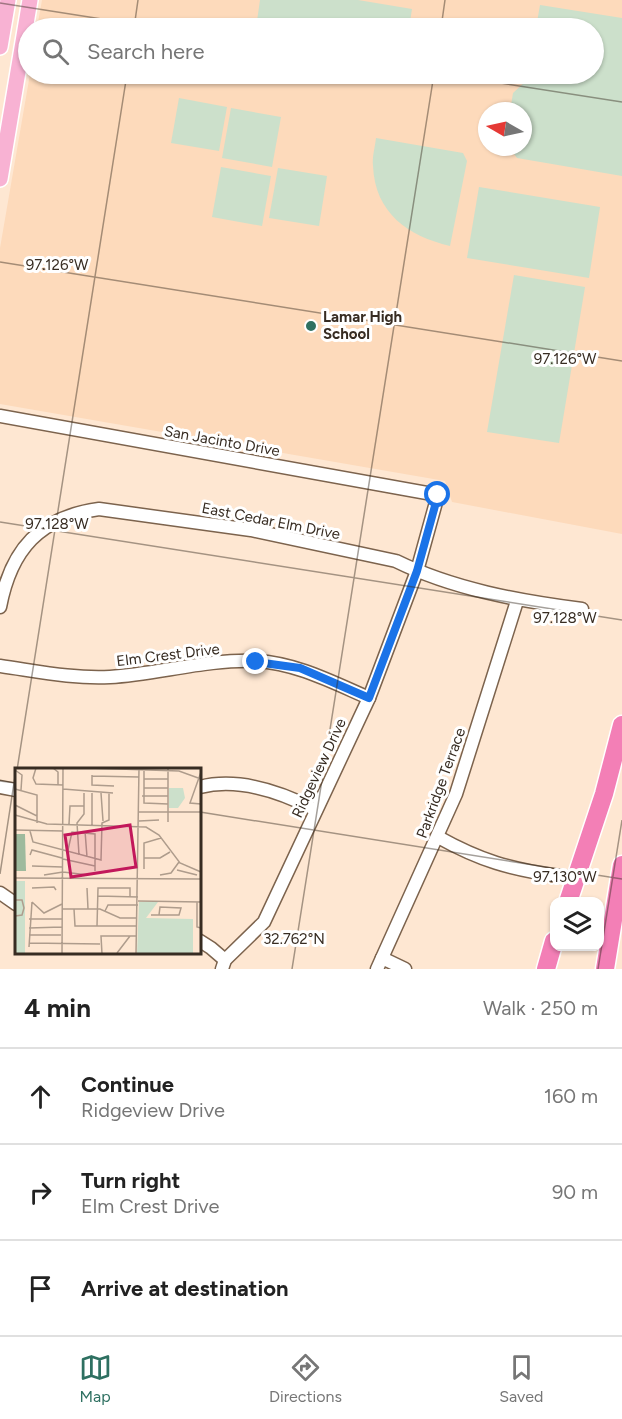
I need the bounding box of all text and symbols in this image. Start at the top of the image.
search box [18,18,604,84]
icon: search [39,35,72,68]
text: Search here [87,38,205,65]
north arrow [478,102,532,156]
text: 97.126°W [26,256,89,274]
place label: Lamar High School [323,308,402,343]
marker: Lamar High School [304,319,318,333]
text: 97.126°W [534,350,597,368]
street label: San Jacinto Drive [163,422,281,460]
route start [424,481,450,507]
street label: East Cedar Elm Drive [200,499,342,543]
text: 97.128°W [25,515,89,533]
text: 97.128°W [533,609,597,627]
street label: Elm Crest Drive [115,640,221,670]
route end [242,648,268,674]
street label: Ridgeview Drive [288,715,350,821]
street label: Parkridge Terrace [413,725,469,841]
inset map [15,768,201,954]
text: 97.130°W [533,868,597,886]
map controls [550,897,604,951]
button: layers [550,897,604,951]
text: 32.762°N [263,930,325,948]
text: 4 min [24,992,91,1024]
text: Walk · 250 m [483,996,598,1020]
text: Continue [81,1071,174,1098]
icon: ahead [24,1080,57,1113]
text: 160 m [544,1084,598,1108]
text: Ridgeview Drive [81,1098,225,1122]
text: Turn right [81,1167,180,1194]
icon: right [24,1176,57,1209]
text: 90 m [552,1180,598,1204]
text: Elm Crest Drive [81,1194,219,1218]
icon: arrive [24,1272,57,1305]
text: Arrive at destination [81,1275,289,1302]
tab: Map [79,1351,112,1406]
tab: Directions [269,1351,342,1406]
tab: Saved [499,1351,543,1406]

